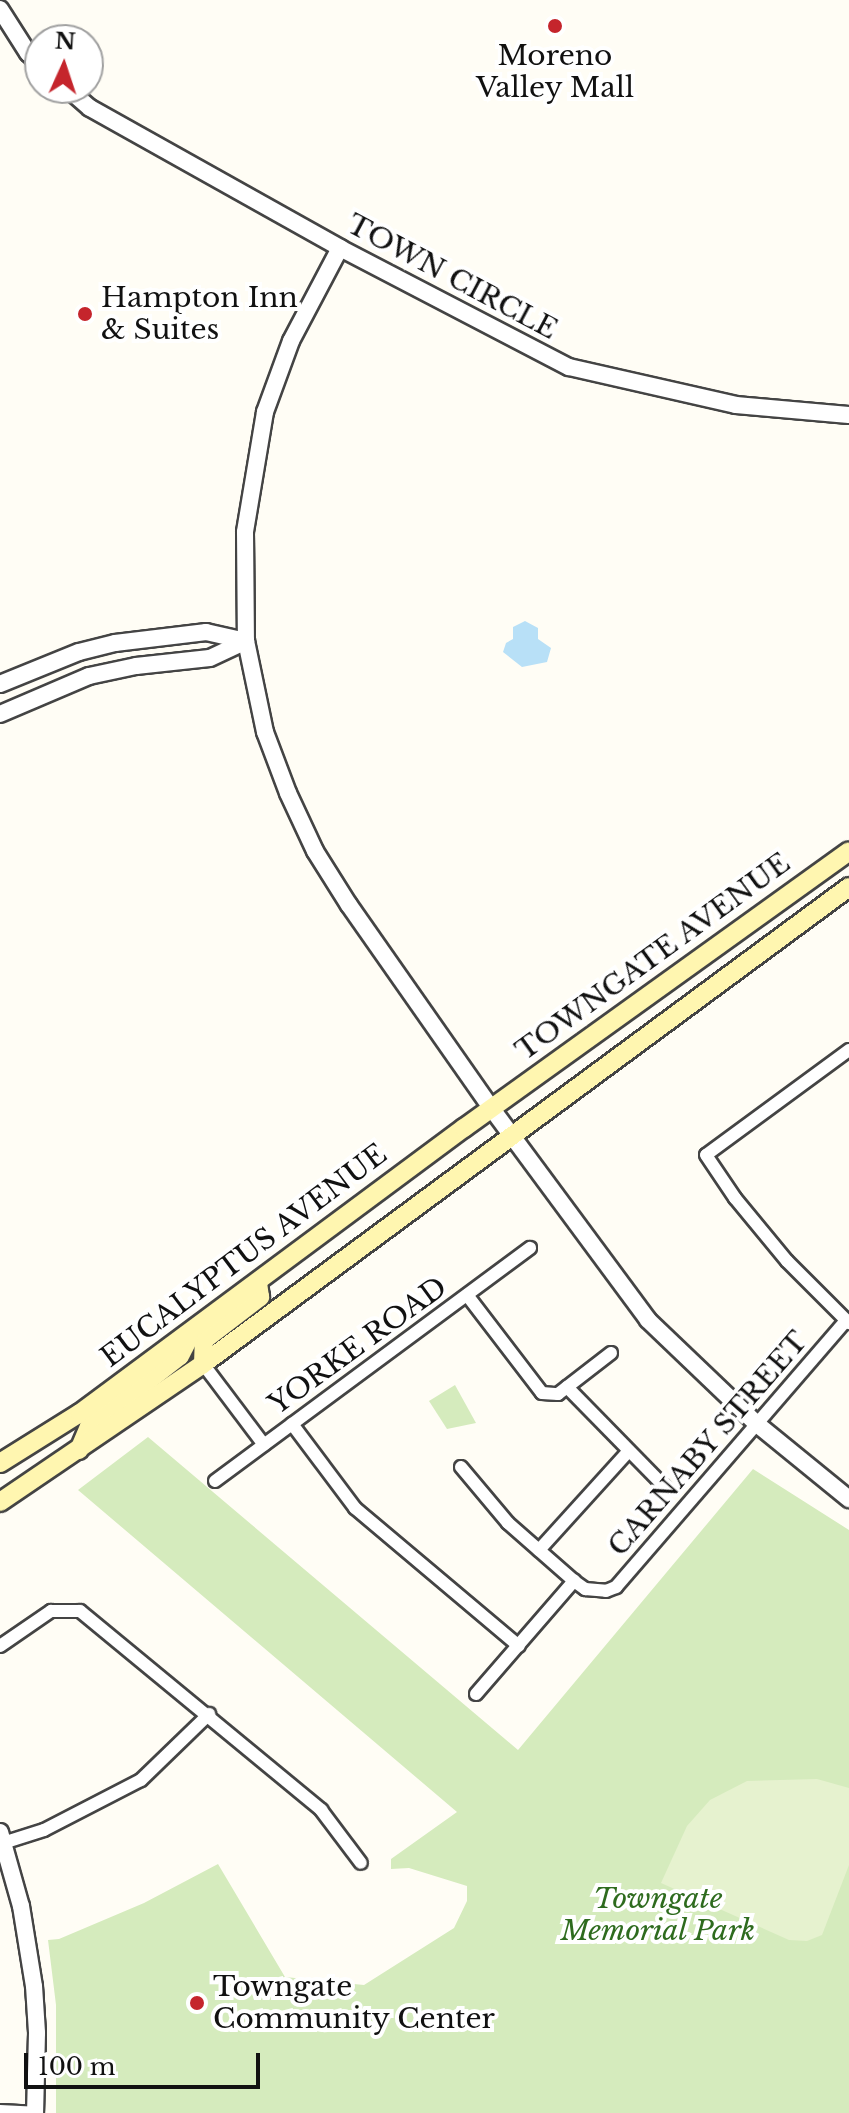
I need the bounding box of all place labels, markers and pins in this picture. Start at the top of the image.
marker: Moreno Valley Mall [546,17,564,35]
place label: Moreno Valley Mall [476,39,634,105]
place label: Hampton Inn & Suites [101,281,298,347]
marker: Hampton Inn & Suites [76,305,94,323]
place label: Towngate Community Center [213,1970,496,2036]
marker: Towngate Community Center [188,1994,206,2012]

